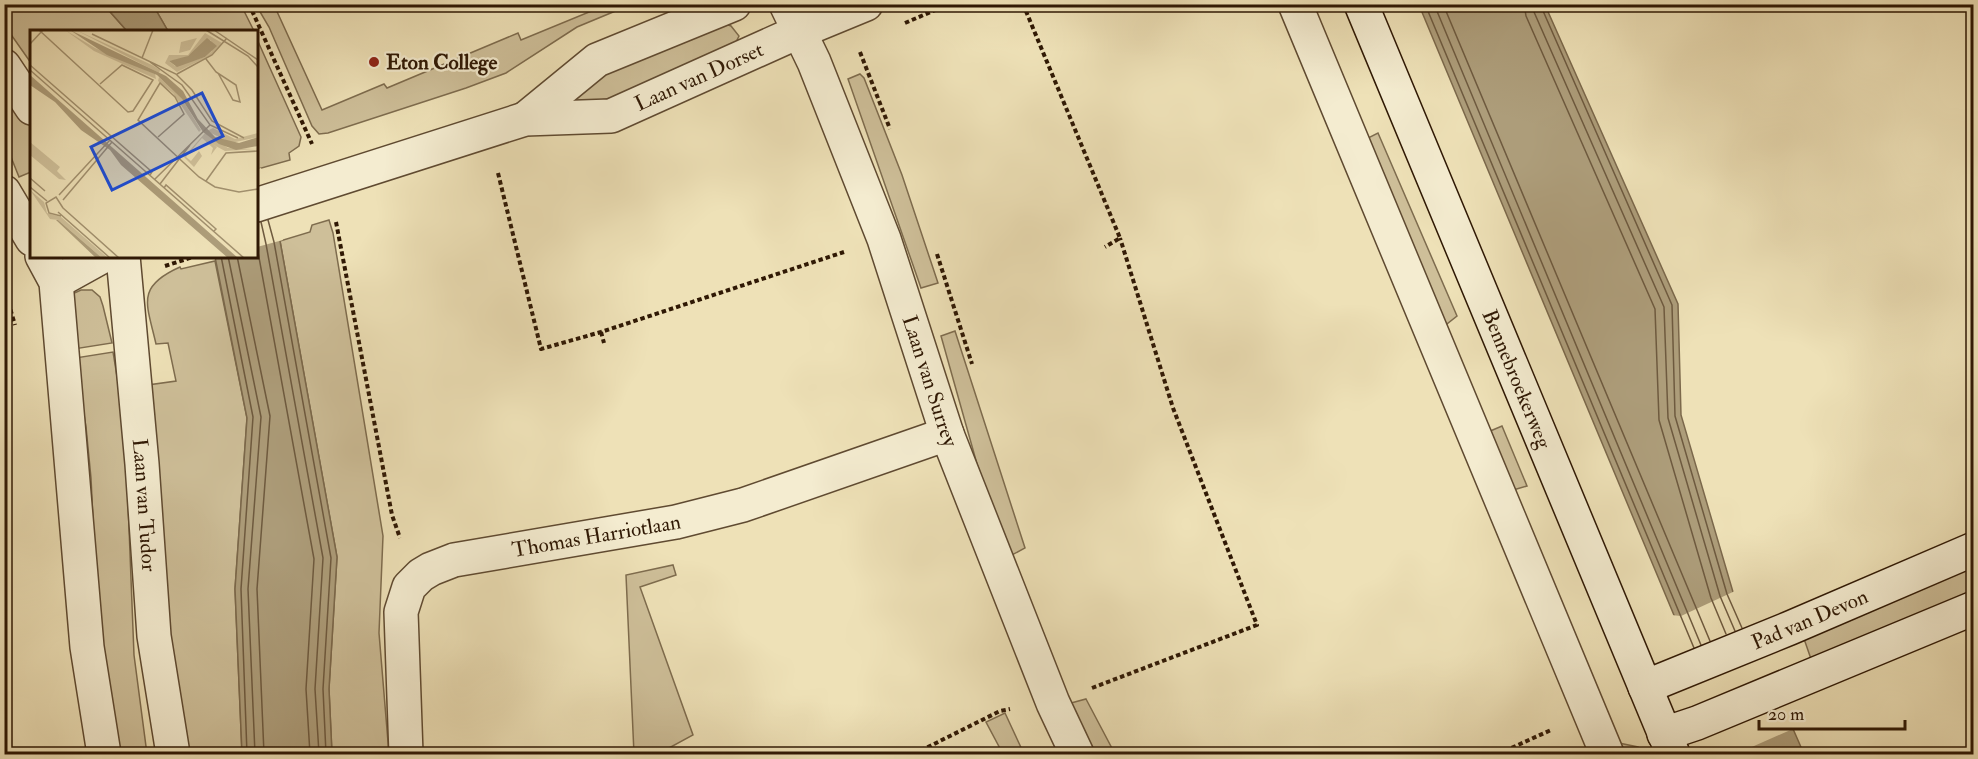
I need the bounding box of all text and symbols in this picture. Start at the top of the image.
inset map [30,30,258,258]
street label: Laan van Dorset [631,36,768,118]
place label: Eton College [386,49,497,76]
marker: Eton College [367,55,381,69]
street label: Bennebroekerweg [1476,305,1558,453]
street label: Laan van Surrey [896,312,964,452]
street label: Laan van Tudor [126,437,162,573]
street label: Thomas Harriotlaan [510,508,683,564]
street label: Pad van Devon [1748,583,1872,656]
scale bar [1759,693,1904,731]
text: 20 m [1768,703,1804,726]

